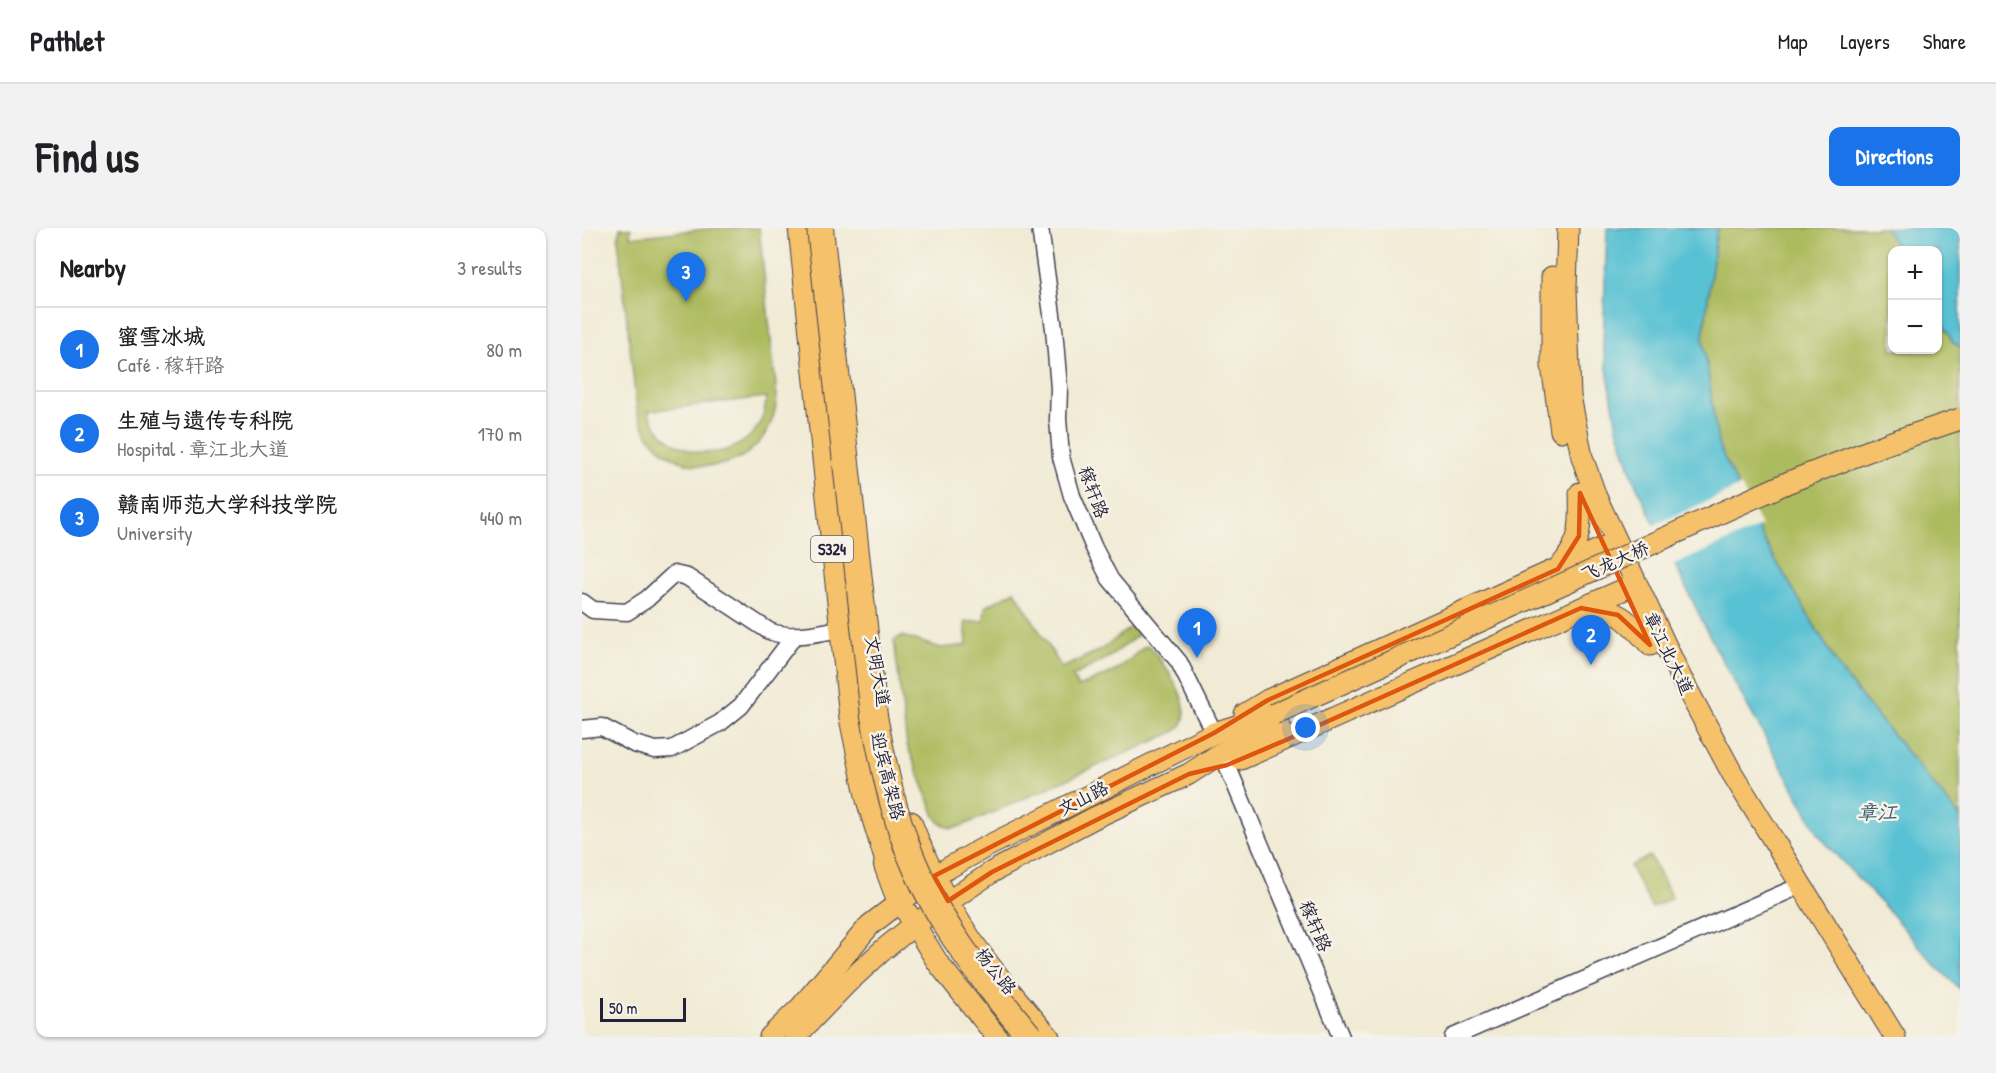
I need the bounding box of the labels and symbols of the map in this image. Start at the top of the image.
pin: 3 [666,253,706,302]
street label: 稼轩路 [1073,462,1115,522]
street label: 飞龙大桥 [1577,535,1653,587]
road number: S324 [811,536,853,562]
street label: 章江北大道 [1638,607,1700,699]
pin: 1 [1178,608,1216,658]
pin: 2 [1572,616,1610,665]
street label: 文明大道 [859,633,897,709]
your location [1291,713,1320,742]
street label: 迎宾高架路 [865,729,911,823]
street label: 文山路 [1053,775,1113,821]
water label: 章江 [1857,798,1898,825]
street label: 稼轩路 [1294,896,1338,956]
street label: 杨公路 [970,942,1022,1000]
scale bar [600,995,686,1022]

